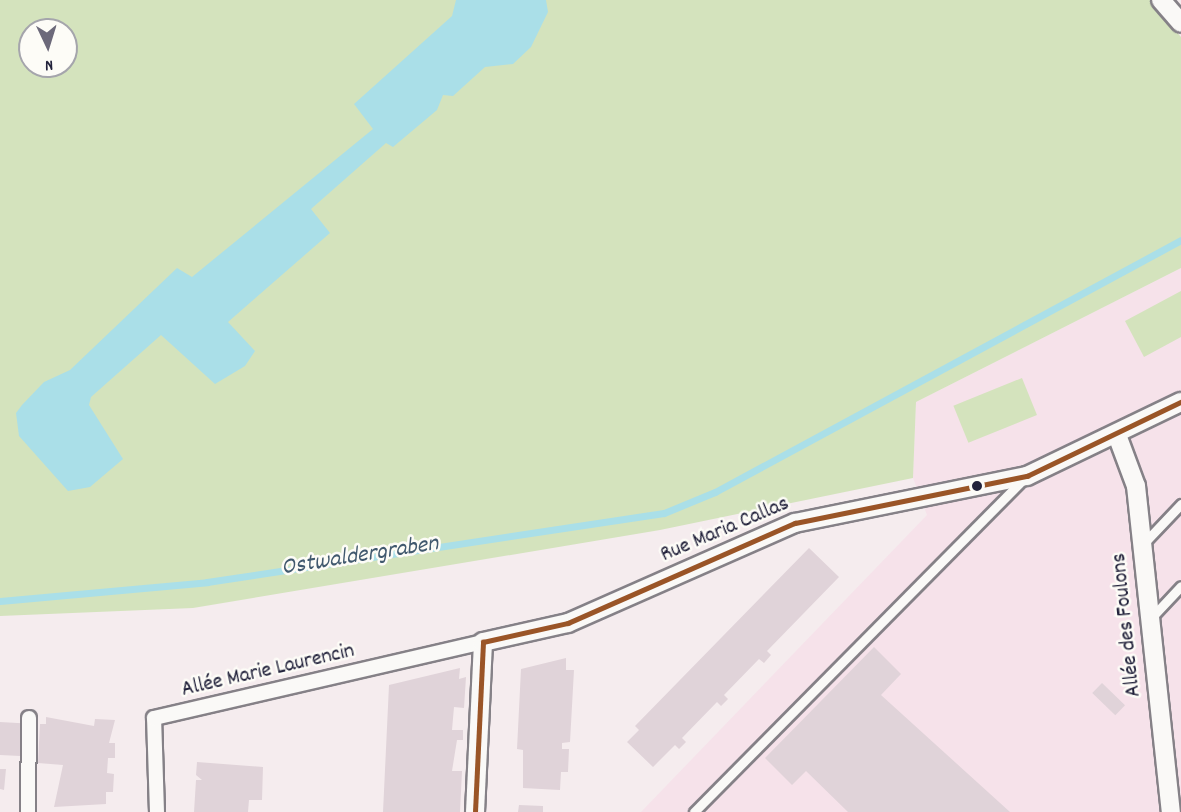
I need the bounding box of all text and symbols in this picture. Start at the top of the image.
north arrow [18,18,78,78]
text: N [44,53,54,76]
unlabelled marker [971,480,983,492]
street label: Rue Maria Callas [657,491,793,569]
water label: Ostwaldergraben [279,530,441,584]
street label: Allée des Foulons [1106,552,1148,698]
street label: Allée Marie Laurencin [179,638,357,704]

